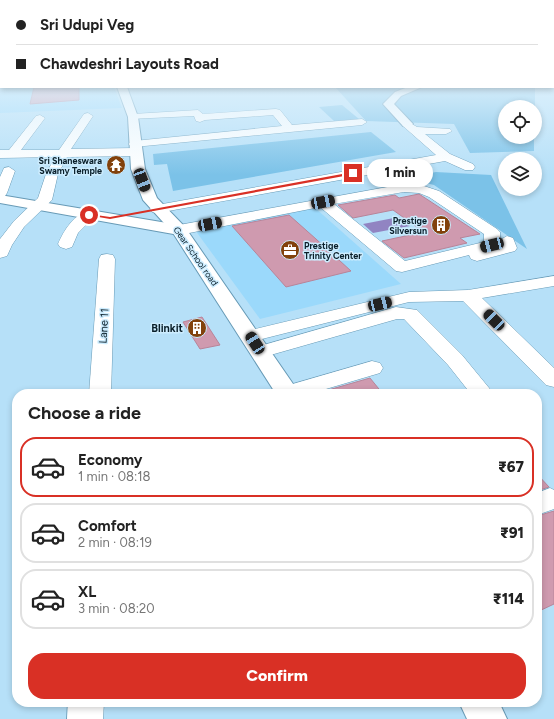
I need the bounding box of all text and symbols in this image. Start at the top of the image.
text: Sri Udupi Veg [40,16,134,34]
text: Chawdeshri Layouts Road [40,55,219,73]
map controls [498,100,542,196]
button: locate [498,100,542,144]
button: layers [498,152,542,196]
temple icon: Sri Shaneswara Swamy Temple [105,154,127,176]
place label: Sri Shaneswara Swamy Temple [39,155,102,176]
callout: 1 min [367,159,433,187]
route end [344,164,362,182]
text: 1 min [384,165,416,180]
car [132,167,152,193]
car [310,194,336,210]
route start [80,206,98,224]
building icon: Prestige Silversun [430,214,452,236]
place label: Prestige Silversun [389,215,427,236]
car [197,216,223,232]
street label: Gear School road [171,224,221,288]
car [479,236,505,254]
office icon: Prestige Trinity Center [279,239,301,261]
place label: Prestige Trinity Center [304,240,362,261]
car [367,295,393,313]
car [481,307,507,333]
street label: Lane 11 [97,308,111,344]
building icon: Blinkit [186,317,208,339]
place label: Blinkit [151,322,184,335]
car [243,330,267,356]
text: Choose a ride [28,402,141,424]
icon: car [30,449,66,485]
text: Economy [78,451,143,469]
text: ₹67 [498,458,524,476]
text: 1 min · 08:18 [78,469,151,484]
icon: car [30,515,66,551]
text: Comfort [78,517,137,535]
text: ₹91 [500,524,524,542]
text: 2 min · 08:19 [78,535,152,550]
icon: car [30,581,66,617]
text: XL [78,583,96,601]
text: ₹114 [493,590,524,608]
text: 3 min · 08:20 [78,601,155,616]
button: Confirm [28,653,526,699]

